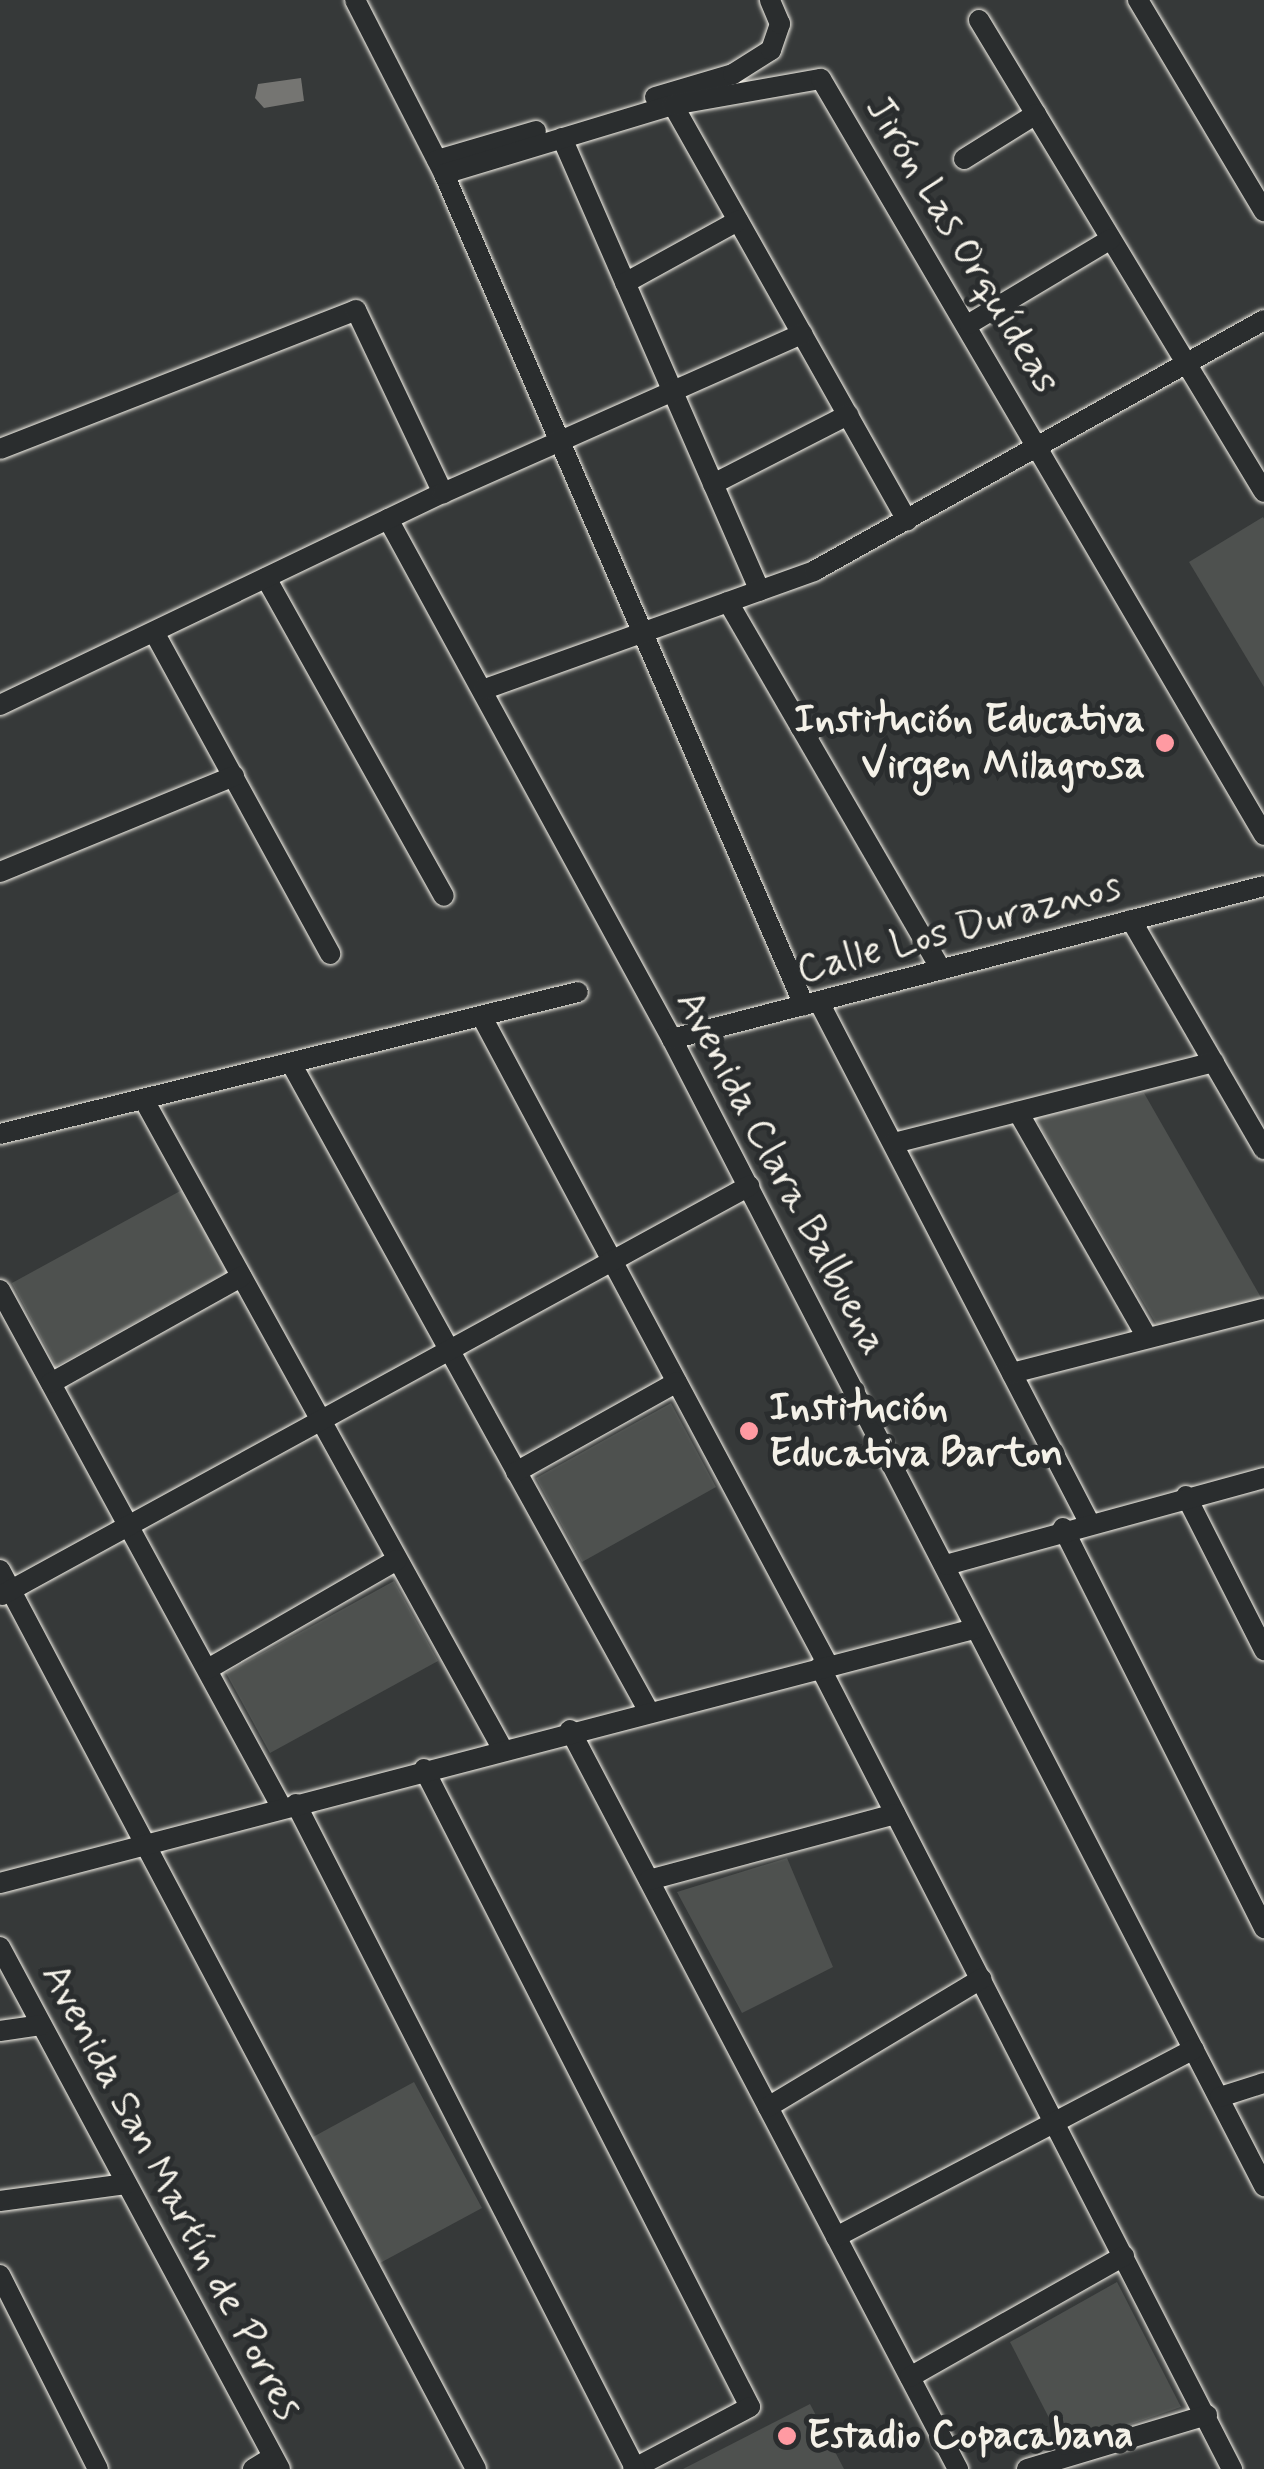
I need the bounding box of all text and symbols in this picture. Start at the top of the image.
street label: Jirón Las Orquídeas [855,88,1069,402]
place label: Institución Educativa Virgen Milagrosa [794,696,1145,790]
marker: Institución Educativa Virgen Milagrosa [1154,732,1176,754]
street label: Calle Los Duraznos [797,864,1121,994]
street label: Avenida Clara Balbuena [665,984,897,1362]
place label: Institución Educativa Barton [769,1384,1057,1478]
marker: Institución Educativa Barton [738,1420,760,1442]
street label: Avenida San Martín de Porres [30,1956,312,2428]
place label: Estadio Copacabana [807,2412,1134,2460]
marker: Estadio Copacabana [776,2425,798,2447]

